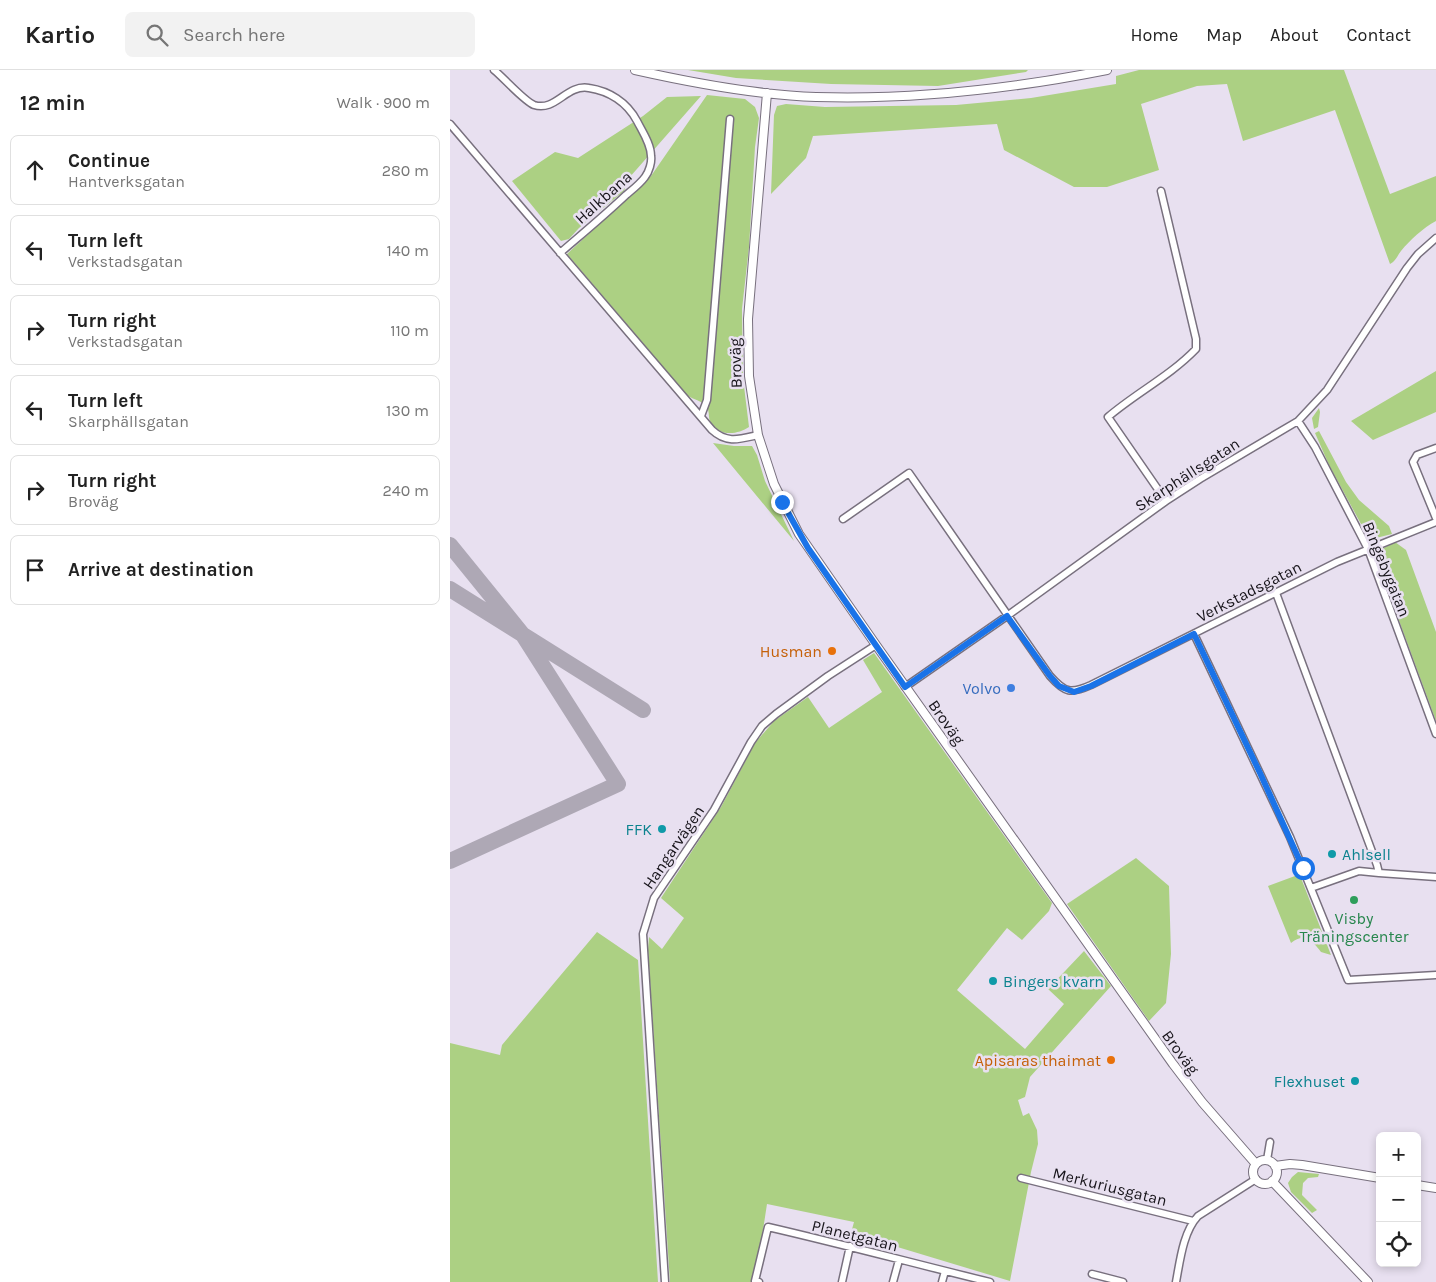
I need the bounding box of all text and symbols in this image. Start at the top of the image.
search box [125,12,475,57]
text: Kartio [25,21,95,49]
icon: search [143,21,171,49]
text: Search here [183,24,285,46]
text: Home [1130,24,1178,46]
text: Map [1206,24,1242,46]
text: About [1270,24,1319,46]
text: Contact [1347,24,1411,46]
text: 12 min [20,91,85,115]
text: Walk · 900 m [336,93,430,112]
text: Continue [68,150,150,172]
icon: ahead [21,156,49,184]
text: 280 m [382,161,429,180]
street label: Halkbana [571,167,636,228]
text: Hantverksgatan [68,172,185,191]
text: Turn left [68,230,143,252]
icon: left [21,236,49,264]
text: 140 m [387,241,429,260]
text: Verkstadsgatan [68,252,183,271]
text: Turn right [68,310,157,332]
icon: right [21,316,49,344]
text: 110 m [390,321,429,340]
text: Verkstadsgatan [68,332,183,351]
street label: Broväg [725,337,746,388]
text: Turn left [68,390,143,412]
icon: left [21,396,49,424]
text: 130 m [386,401,429,420]
text: Skarphällsgatan [68,412,189,431]
street label: Skarphällsgatan [1131,434,1243,515]
text: Turn right [68,470,157,492]
icon: right [21,476,49,504]
text: 240 m [383,481,429,500]
route end [771,491,794,514]
text: Broväg [68,492,118,511]
street label: Bingebygatan [1359,519,1414,619]
icon: arrive [21,556,49,584]
street label: Verkstadsgatan [1194,557,1305,626]
text: Arrive at destination [68,559,254,581]
place label: Husman [760,642,822,661]
marker: Husman [826,645,838,657]
place label: Volvo [963,679,1001,698]
marker: Volvo [1005,682,1017,694]
street label: Broväg [924,696,969,748]
street label: Hangarvägen [639,802,708,893]
place label: FFK [626,820,652,839]
marker: FFK [656,823,668,835]
place label: Ahlsell [1342,845,1391,864]
marker: Ahlsell [1326,848,1338,860]
route start [1292,857,1315,880]
marker: Visby Träningscenter [1348,894,1360,906]
place label: Visby Träningscenter [1299,909,1409,946]
place label: Bingers kvarn [1003,972,1104,991]
marker: Bingers kvarn [987,975,999,987]
street label: Broväg [1158,1026,1203,1078]
place label: Apisaras thaimat [975,1051,1101,1070]
marker: Apisaras thaimat [1105,1054,1117,1066]
place label: Flexhuset [1274,1072,1345,1091]
marker: Flexhuset [1349,1075,1361,1087]
map controls [1376,1132,1421,1267]
button: + [1376,1132,1421,1177]
street label: Merkuriusgatan [1051,1163,1169,1210]
button: − [1376,1177,1421,1222]
street label: Planetgatan [810,1216,900,1255]
button: locate [1376,1222,1421,1267]

